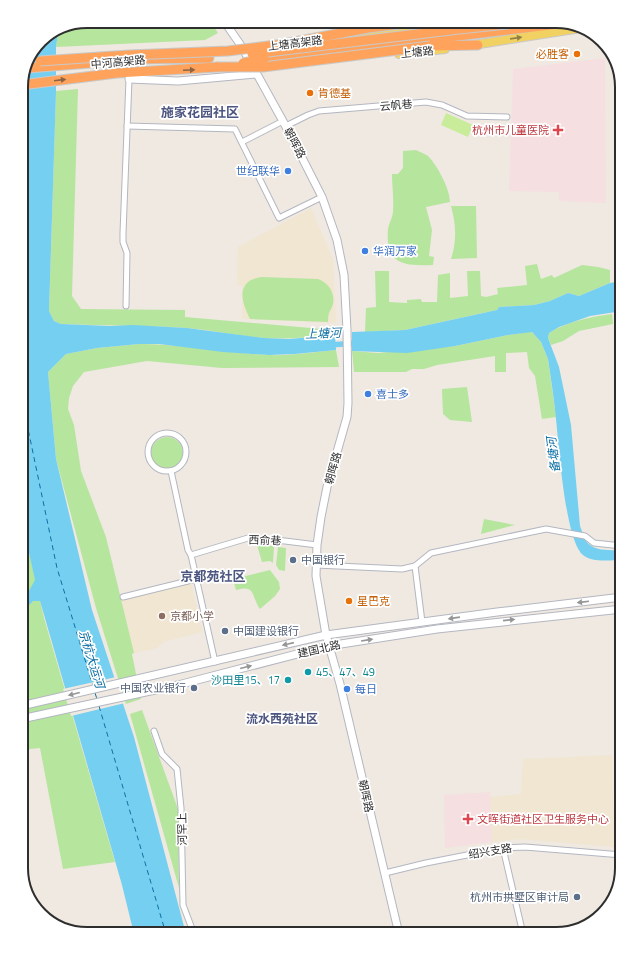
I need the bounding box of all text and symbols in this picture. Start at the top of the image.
street label: 上塘高架路 [267,32,323,54]
one-way arrow [510,35,522,41]
street label: 上塘路 [400,42,434,62]
place label: 必胜客 [536,46,569,62]
marker: 必胜客 [572,49,582,59]
street label: 中河高架路 [90,52,146,72]
one-way arrow [183,66,195,73]
one-way arrow [54,77,66,83]
place label: 肯德基 [318,85,351,101]
marker: 肯德基 [305,88,315,98]
street label: 云帆巷 [379,96,413,114]
district label: 施家花园社区 [161,102,239,122]
place label: 杭州市儿童医院 [472,122,549,138]
marker: 杭州市儿童医院 [552,124,564,136]
street label: 朝晖路 [280,125,310,161]
place label: 世纪联华 [236,163,280,179]
marker: 世纪联华 [283,166,293,176]
place label: 华润万家 [373,243,417,259]
marker: 华润万家 [360,246,370,256]
water label: 上塘河 [305,323,343,343]
place label: 喜士多 [376,386,409,402]
marker: 喜士多 [363,389,373,399]
water label: 备塘河 [541,434,565,474]
street label: 朝晖路 [321,450,345,486]
street label: 西俞巷 [248,531,282,549]
place label: 中国银行 [301,552,345,568]
marker: 中国银行 [288,555,298,565]
district label: 京都苑社区 [180,566,246,586]
place label: 星巴克 [357,593,390,609]
marker: 星巴克 [344,596,354,606]
one-way arrow [577,599,589,605]
place label: 京都小学 [170,608,214,624]
marker: 京都小学 [157,611,167,621]
one-way arrow [448,615,460,621]
one-way arrow [503,617,516,624]
place label: 中国建设银行 [233,623,299,639]
marker: 中国建设银行 [220,626,230,636]
water label: 京杭大运河 [74,628,110,692]
street label: 建国北路 [296,636,342,662]
one-way arrow [361,637,373,643]
one-way arrow [282,642,294,648]
one-way arrow [240,663,253,669]
place label: 45、47、49 [316,664,375,680]
marker: 45、47、49 [303,667,313,677]
place label: 沙田里15、17 [211,672,280,688]
marker: 沙田里15、17 [283,675,293,685]
place label: 中国农业银行 [120,680,186,696]
place label: 每日 [355,681,377,697]
marker: 中国农业银行 [189,683,199,693]
marker: 每日 [342,684,352,694]
one-way arrow [68,691,80,697]
district label: 流水西苑社区 [246,709,318,728]
street label: 朝晖路 [354,778,378,814]
place label: 文晖街道社区卫生服务中心 [477,811,609,827]
street label: 河罕上 [174,812,190,846]
marker: 文晖街道社区卫生服务中心 [462,813,474,825]
street label: 绍兴支路 [467,840,513,862]
place label: 杭州市拱墅区审计局 [470,889,569,905]
marker: 杭州市拱墅区审计局 [572,892,582,902]

